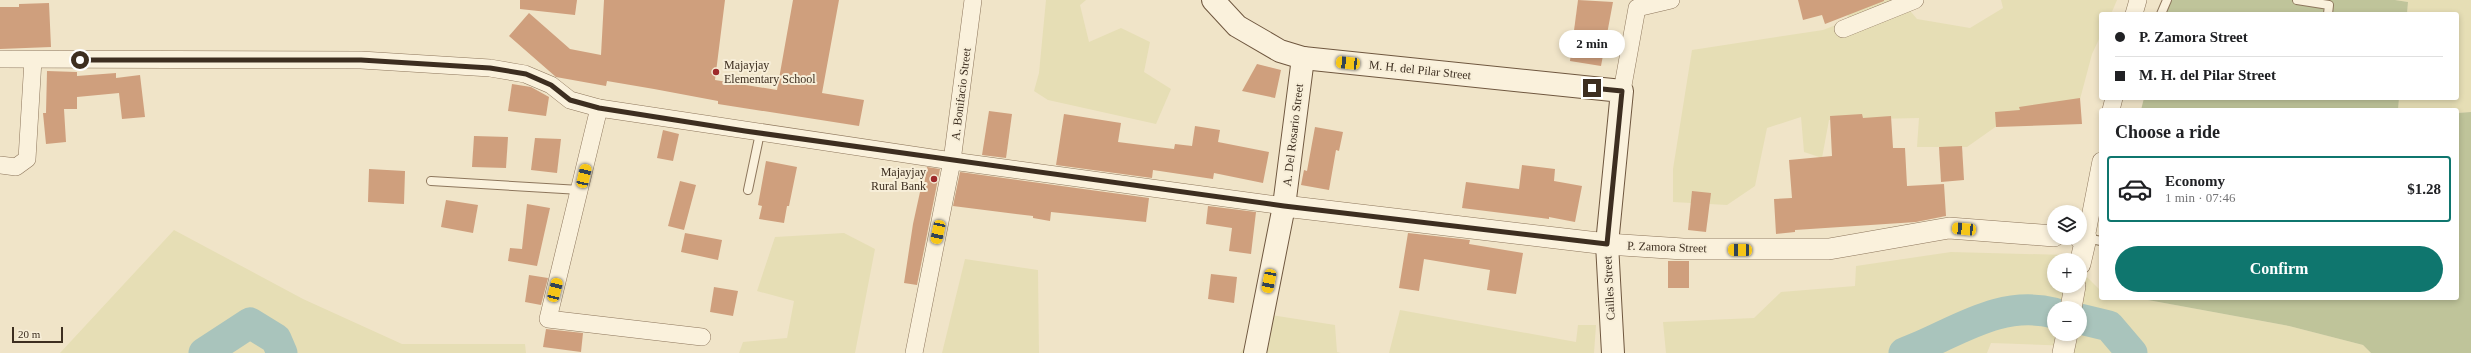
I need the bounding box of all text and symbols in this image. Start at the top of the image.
text: P. Zamora Street [2139,29,2248,45]
callout: 2 min [1559,30,1625,58]
text: 2 min [1576,36,1608,51]
street label: A. Bonifacio Street [948,46,974,141]
route start [71,51,89,69]
car [1335,56,1361,70]
place label: Majayjay Elementary School [724,58,816,86]
street label: M. H. del Pilar Street [1368,58,1472,82]
marker: Majayjay Elementary School [711,67,721,77]
text: M. H. del Pilar Street [2139,67,2276,83]
route end [1583,79,1601,97]
street label: A. Del Rosario Street [1280,82,1306,187]
text: Choose a ride [2115,122,2220,142]
car [575,163,593,189]
place label: Majayjay Rural Bank [871,165,926,193]
icon: car [2117,171,2153,207]
text: Economy [2165,173,2225,189]
marker: Majayjay Rural Bank [929,174,939,184]
text: $1.28 [2407,181,2441,197]
text: 1 min · 07:46 [2165,190,2235,205]
map controls [2047,205,2087,341]
button: layers [2047,205,2087,245]
car [930,219,946,245]
car [1952,222,1976,236]
street label: P. Zamora Street [1627,239,1708,255]
car [1728,244,1752,256]
button: Confirm [2115,246,2443,292]
button: + [2047,253,2087,293]
street label: Cailles Street [1600,255,1618,320]
car [1261,268,1277,294]
car [546,277,564,303]
button: − [2047,301,2087,341]
scale bar [12,325,63,344]
text: 20 m [18,328,40,340]

